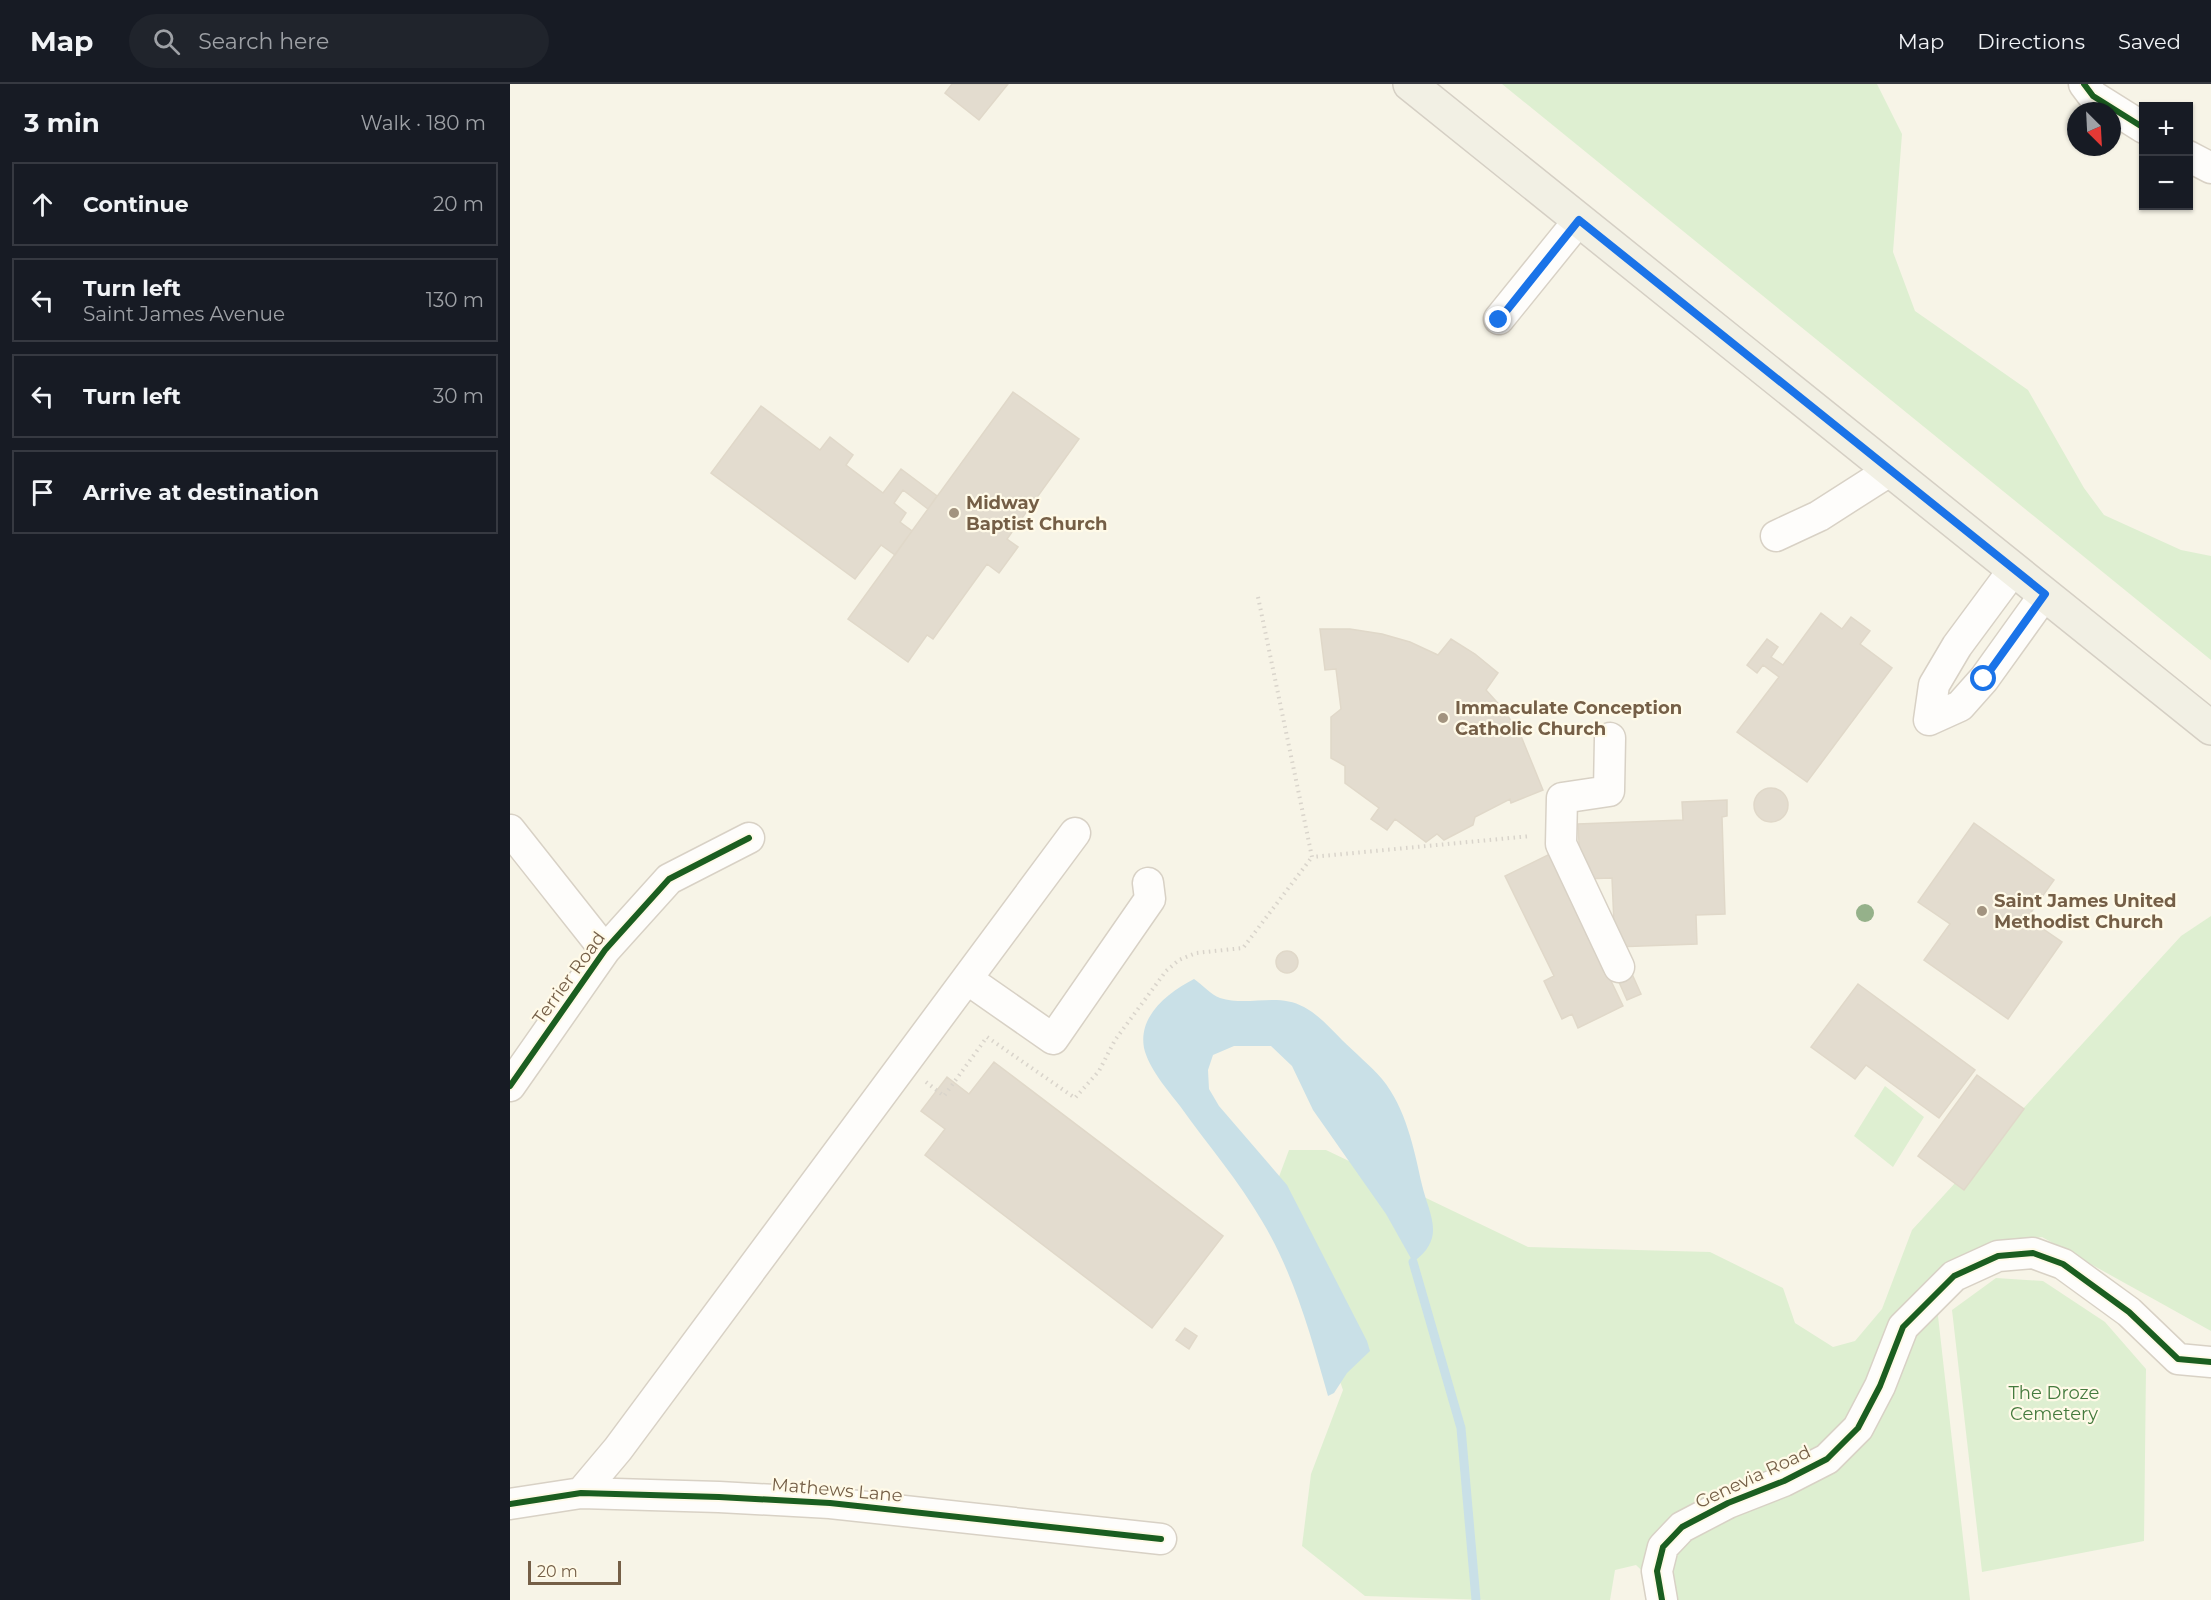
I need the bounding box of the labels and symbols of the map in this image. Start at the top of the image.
north arrow [2067,102,2121,156]
route end [1485,306,1511,332]
place label: Midway Baptist Church [966,492,1107,535]
marker: Midway Baptist Church [947,506,961,520]
route start [1970,665,1996,691]
place label: Immaculate Conception Catholic Church [1455,697,1682,740]
marker: Immaculate Conception Catholic Church [1436,711,1450,725]
place label: Saint James United Methodist Church [1994,890,2177,933]
marker: Saint James United Methodist Church [1975,904,1989,918]
street label: Terrier Road [528,927,610,1029]
park label: The Droze Cemetery [2009,1382,2100,1425]
street label: Genevia Road [1692,1441,1814,1513]
street label: Mathews Lane [771,1473,904,1507]
scale bar [528,1558,621,1586]

